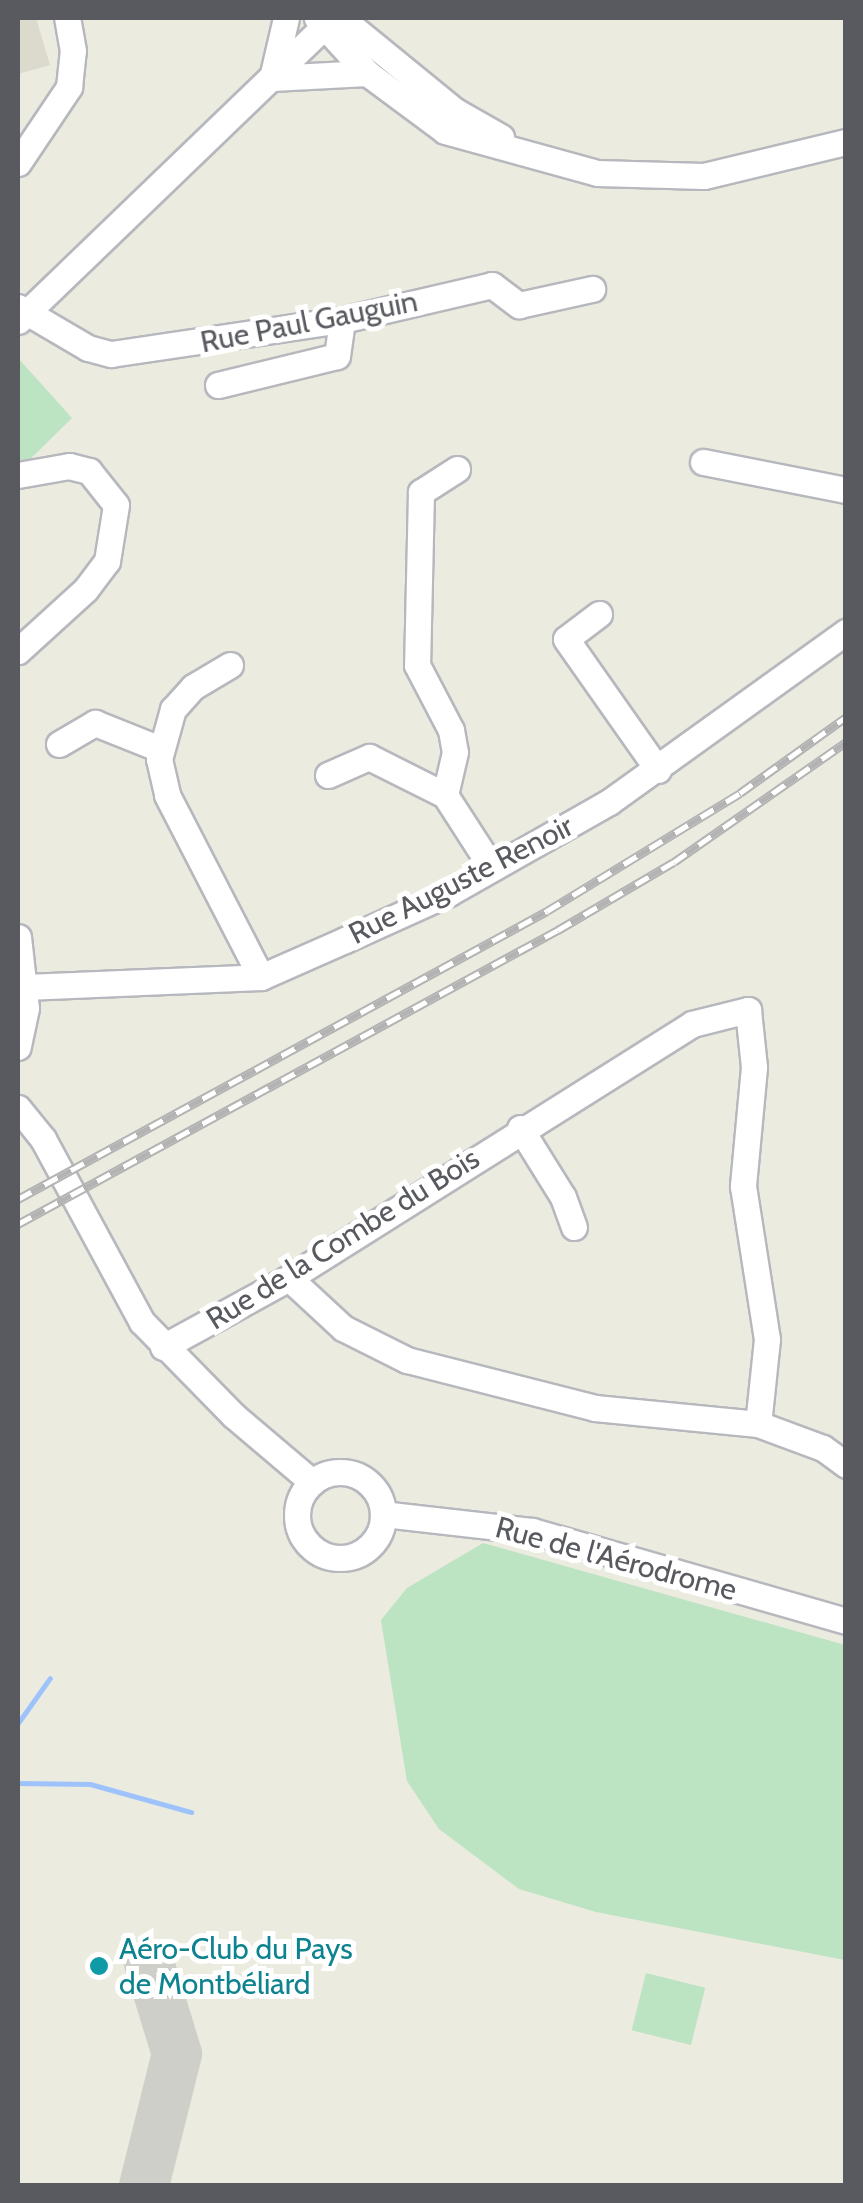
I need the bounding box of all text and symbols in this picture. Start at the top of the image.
street label: Rue Paul Gauguin [197,283,421,361]
street label: Rue Auguste Renoir [343,808,579,952]
street label: Rue de la Combe du Bois [200,1140,486,1338]
street label: Rue de l'Aérodrome [492,1510,740,1608]
place label: Aéro-Club du Pays de Montbéliard [119,1931,353,2002]
marker: Aéro-Club du Pays de Montbéliard [88,1955,110,1977]

